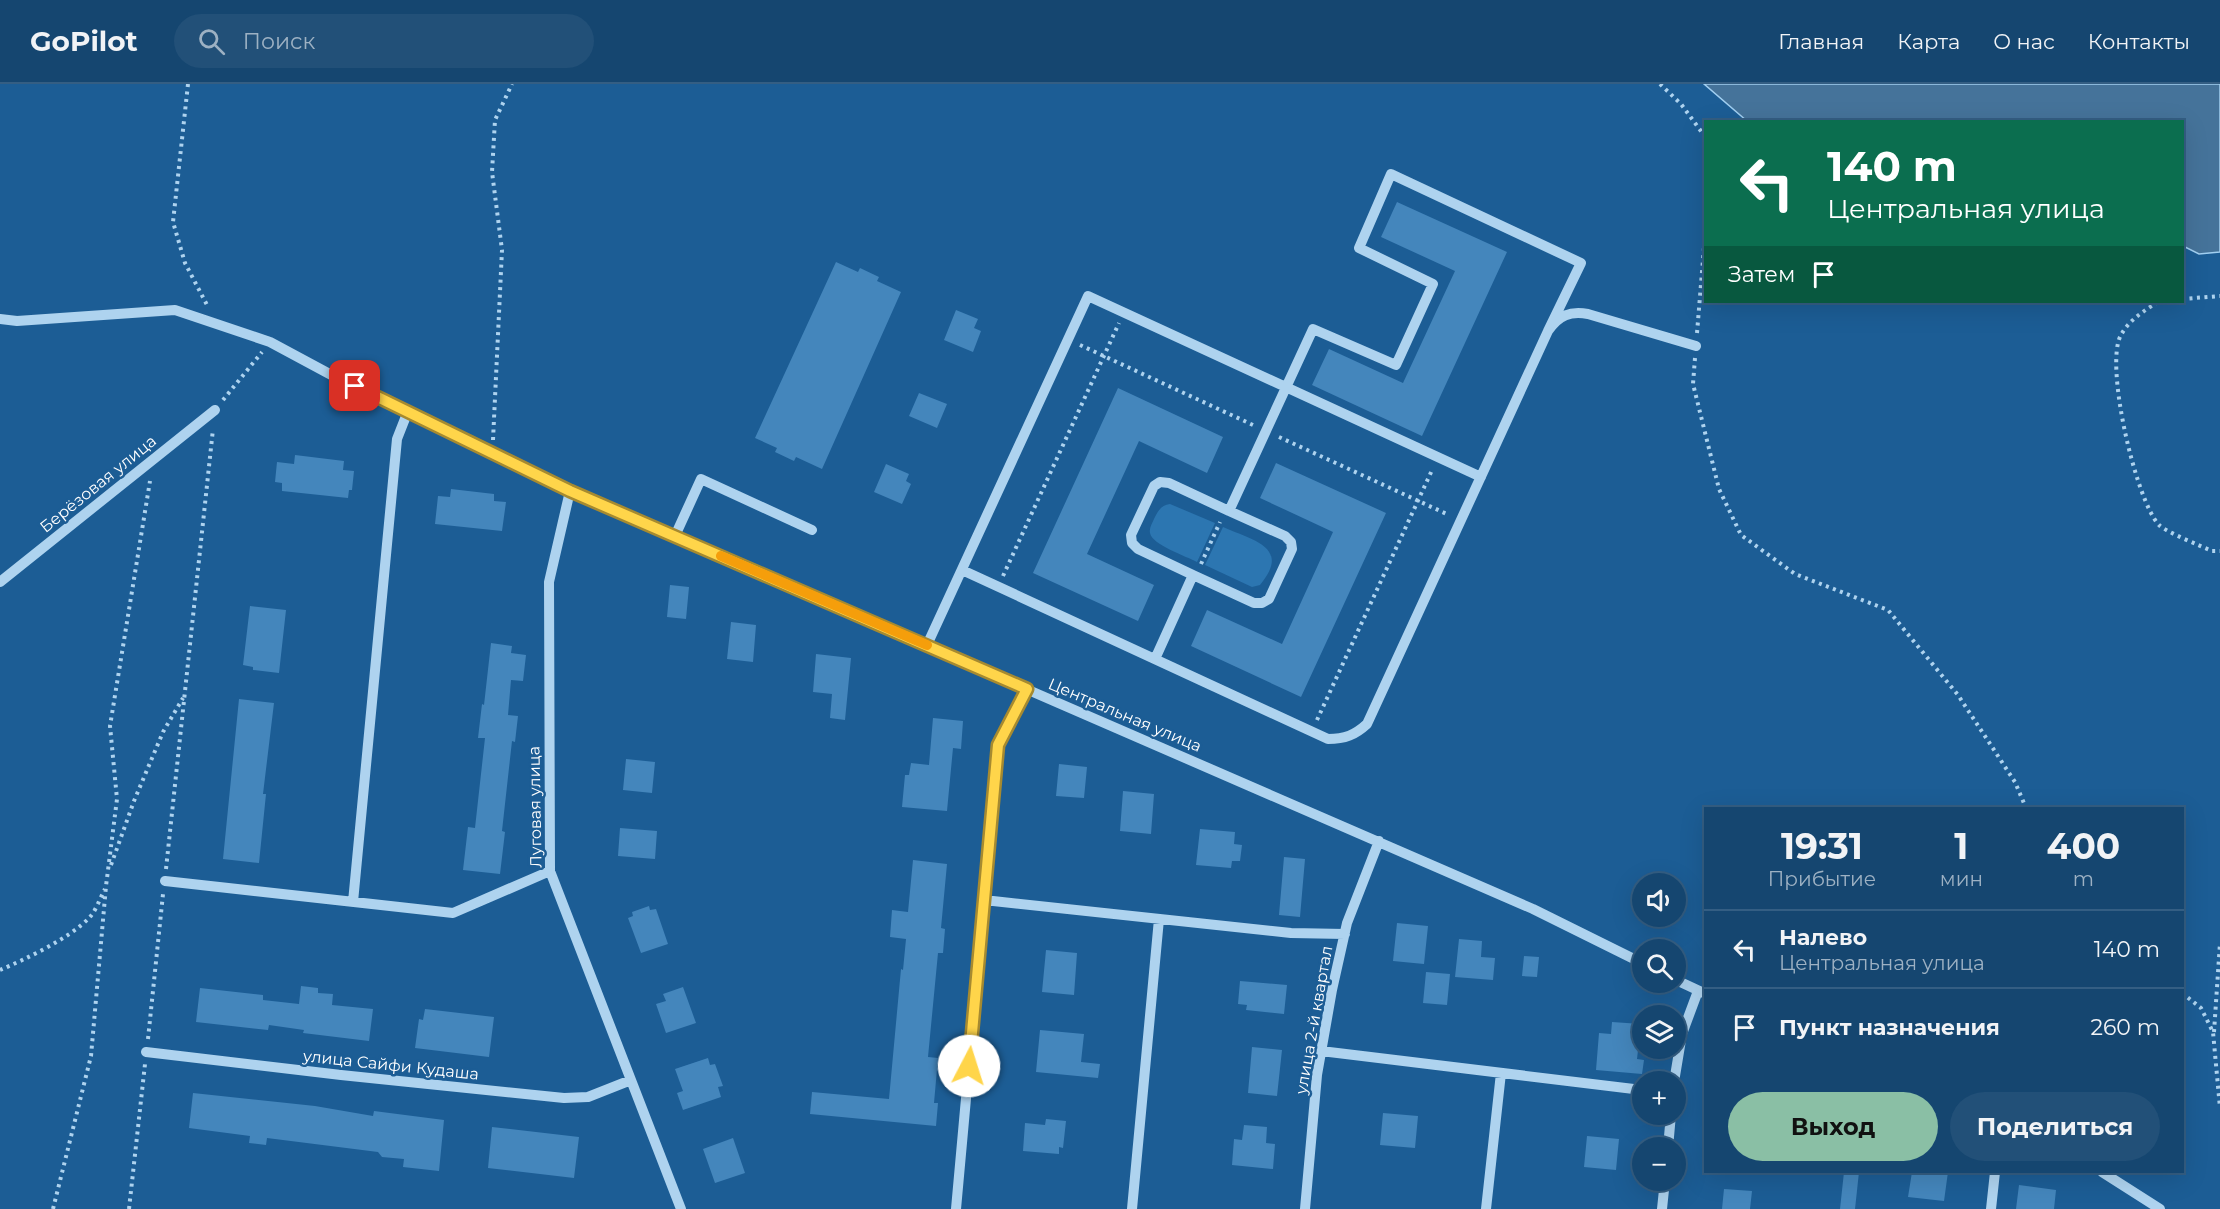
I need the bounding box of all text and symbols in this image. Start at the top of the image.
search box [174,14,594,68]
text: GoPilot [30,24,138,58]
icon: search [195,25,228,58]
text: Поиск [243,28,315,55]
text: Главная [1778,29,1864,54]
text: Карта [1897,29,1960,54]
text: О нас [1993,29,2055,54]
text: Контакты [2088,29,2190,54]
text: 140 m [1827,140,1957,192]
icon: left [1728,144,1806,222]
text: Центральная улица [1827,192,2105,225]
icon: arrive [1807,258,1840,291]
text: Затем [1728,261,1795,288]
pin [329,360,380,411]
icon: arrive [338,369,371,402]
street label: Берёзовая улица [36,431,160,537]
street label: Центральная улица [1046,674,1204,756]
street label: Луговая улица [524,746,546,868]
text: 19:31 [1781,824,1863,868]
text: 1 [1954,824,1968,868]
text: 400 [2047,824,2120,868]
text: Прибытие [1768,867,1876,891]
text: мин [1940,867,1983,891]
text: m [2073,867,2094,891]
map controls [1632,873,1686,1191]
button: sound [1632,873,1686,927]
text: Налево [1779,924,1867,951]
icon: left [1728,933,1761,966]
text: 140 m [2094,936,2160,963]
button: search [1632,939,1686,993]
street label: улица 2-й квартал [1291,944,1336,1097]
text: Центральная улица [1779,951,1985,975]
button: layers [1632,1005,1686,1059]
icon: arrive [1728,1011,1761,1044]
text: Пункт назначения [1779,1014,2000,1041]
text: 260 m [2090,1014,2160,1041]
position arrow [937,1034,1001,1098]
street label: улица Сайфи Кудаша [301,1046,480,1084]
button: + [1632,1071,1686,1125]
button: Выход [1728,1092,1938,1161]
button: Поделиться [1950,1092,2160,1161]
button: − [1632,1137,1686,1191]

